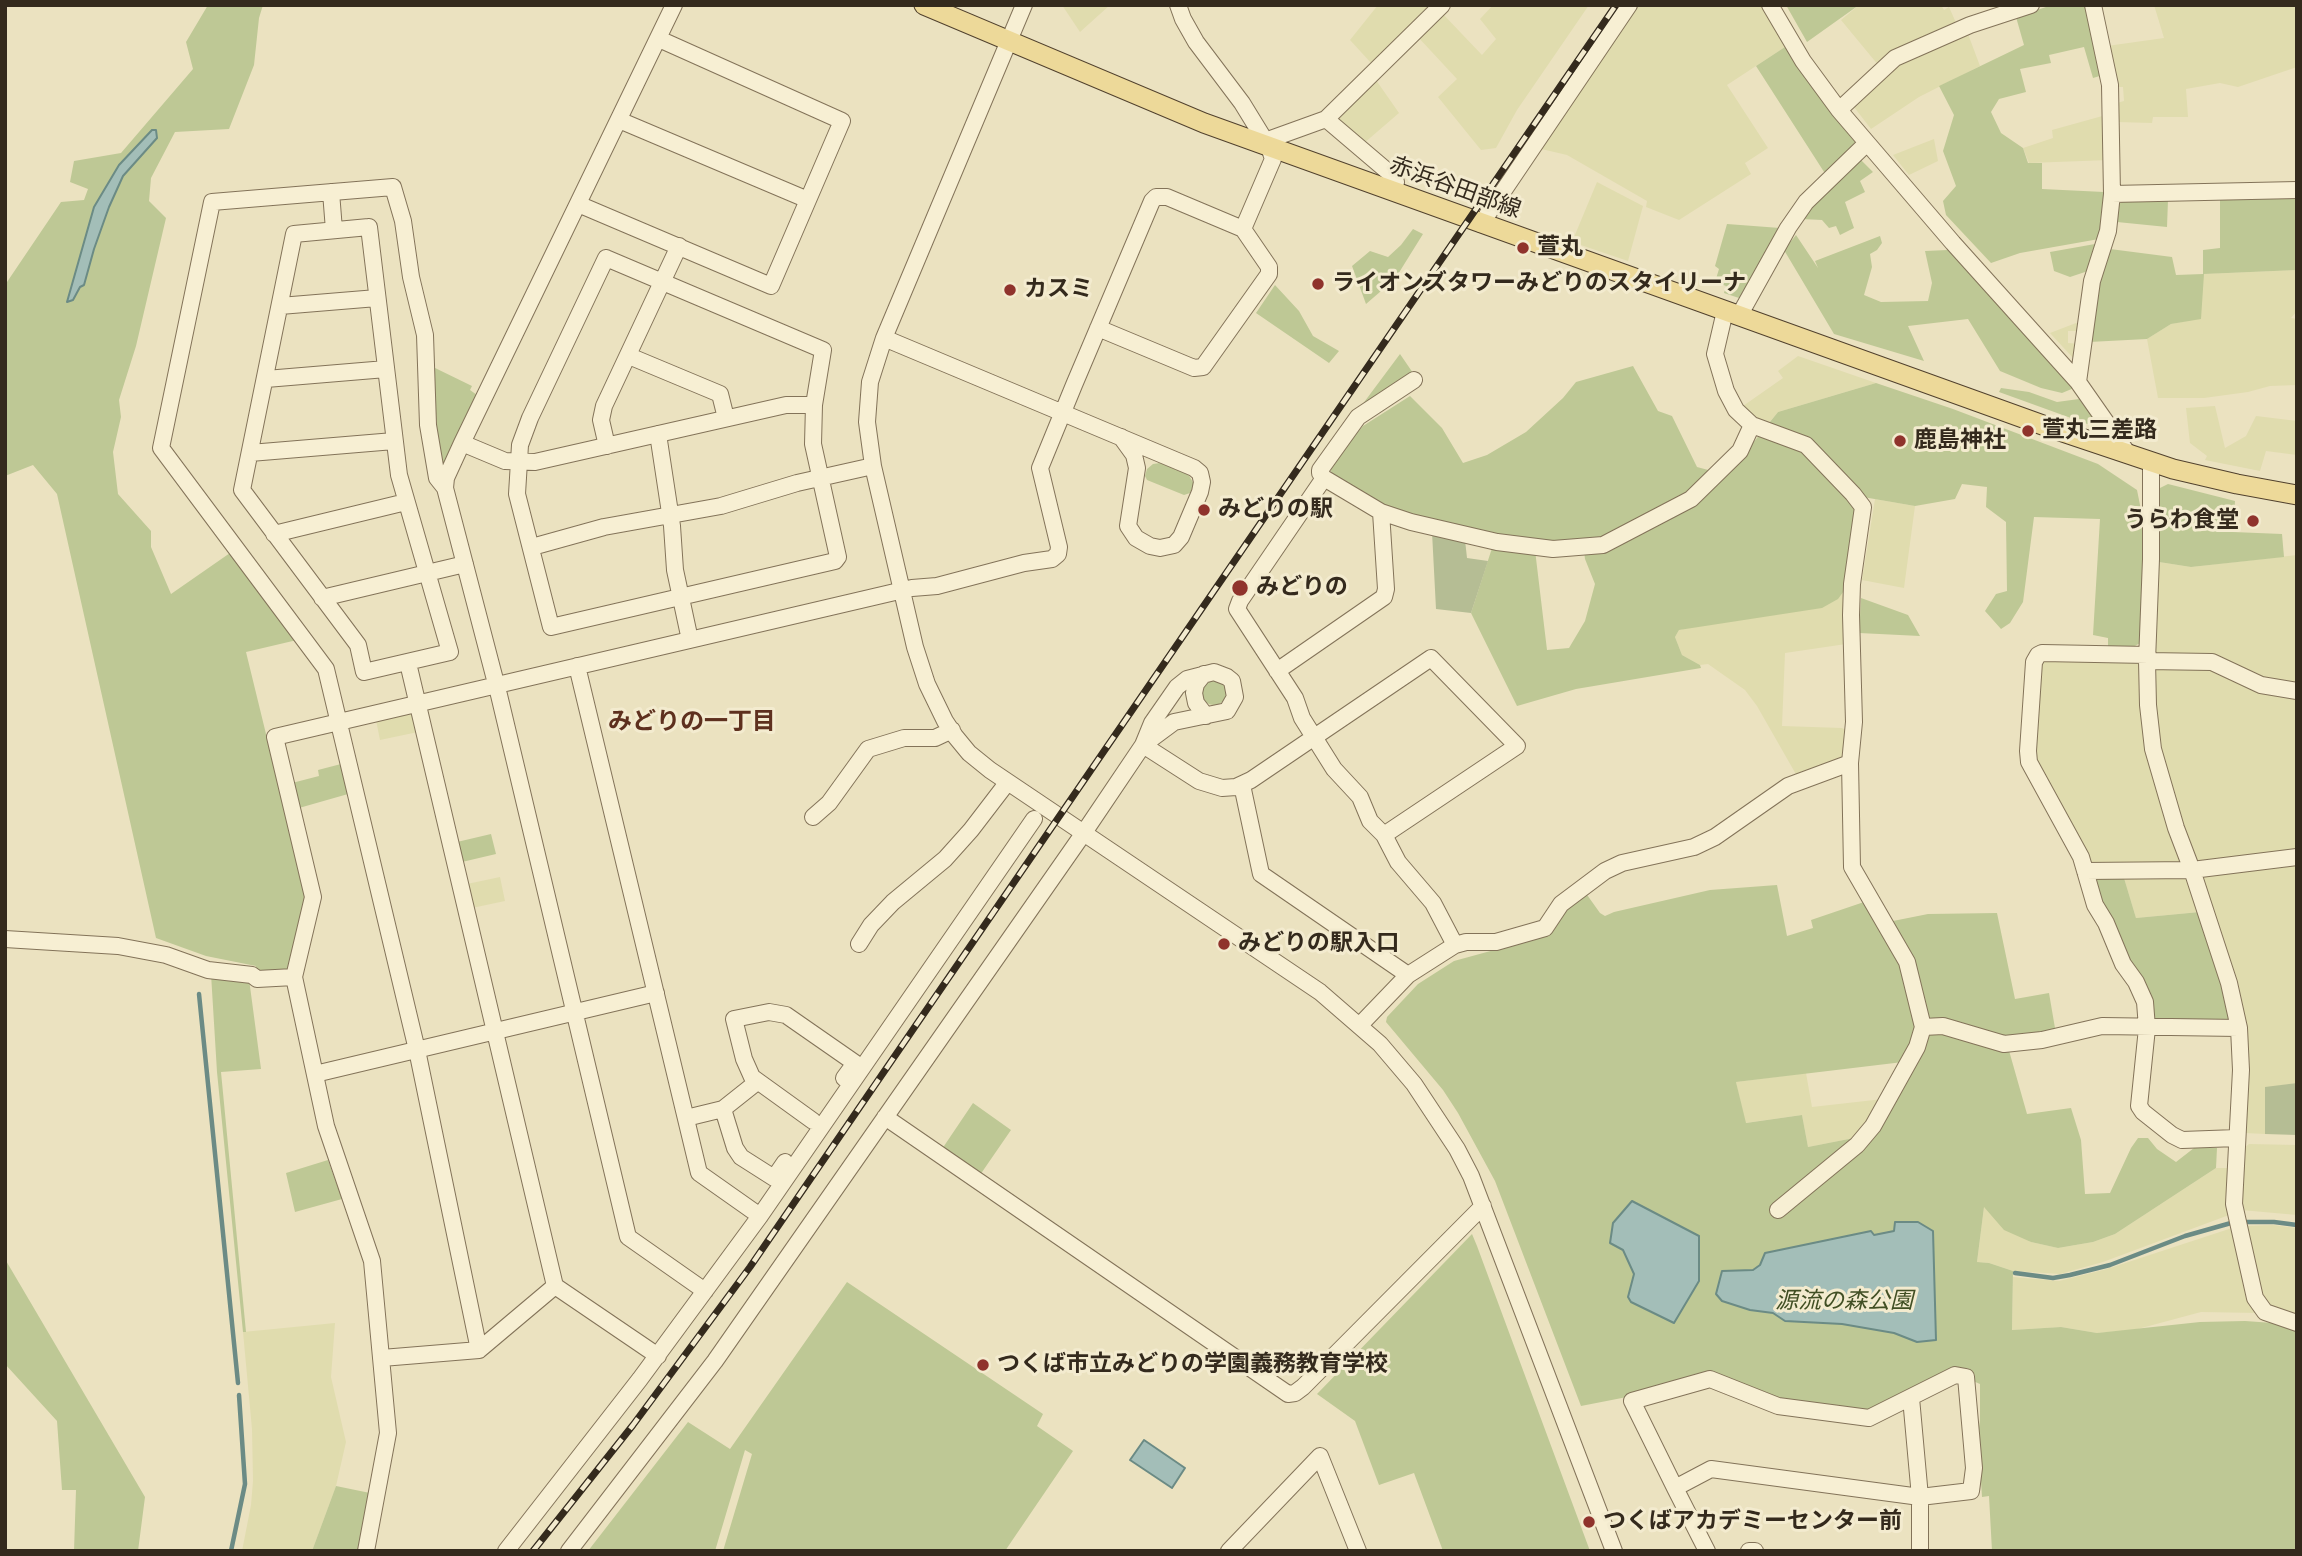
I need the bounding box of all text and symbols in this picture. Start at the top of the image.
street label: 赤浜谷田部線 [1385,151,1525,225]
place label: 萱丸 [1537,234,1583,262]
marker: 萱丸 [1515,240,1531,256]
place label: ライオンズタワーみどりのスタイリーナ [1332,270,1746,298]
place label: カスミ [1024,276,1093,304]
marker: ライオンズタワーみどりのスタイリーナ [1310,276,1326,292]
marker: カスミ [1002,282,1018,298]
place label: 萱丸三差路 [2042,417,2157,445]
marker: 萱丸三差路 [2020,423,2036,439]
place label: 鹿島神社 [1914,427,2006,455]
marker: 鹿島神社 [1892,433,1908,449]
place label: みどりの駅 [1218,496,1333,524]
marker: みどりの駅 [1196,502,1212,518]
place label: うらわ食堂 [2124,507,2239,535]
marker: うらわ食堂 [2245,513,2261,529]
place label: みどりの [1256,574,1348,602]
marker: みどりの [1230,578,1250,598]
district label: みどりの一丁目 [608,708,776,736]
place label: みどりの駅入口 [1238,930,1399,958]
marker: みどりの駅入口 [1216,936,1232,952]
park label: 源流の森公園 [1775,1288,1913,1316]
place label: つくば市立みどりの学園義務教育学校 [997,1351,1388,1379]
marker: つくば市立みどりの学園義務教育学校 [975,1357,991,1373]
place label: つくばアカデミーセンター前 [1603,1508,1902,1536]
marker: つくばアカデミーセンター前 [1581,1514,1597,1530]

